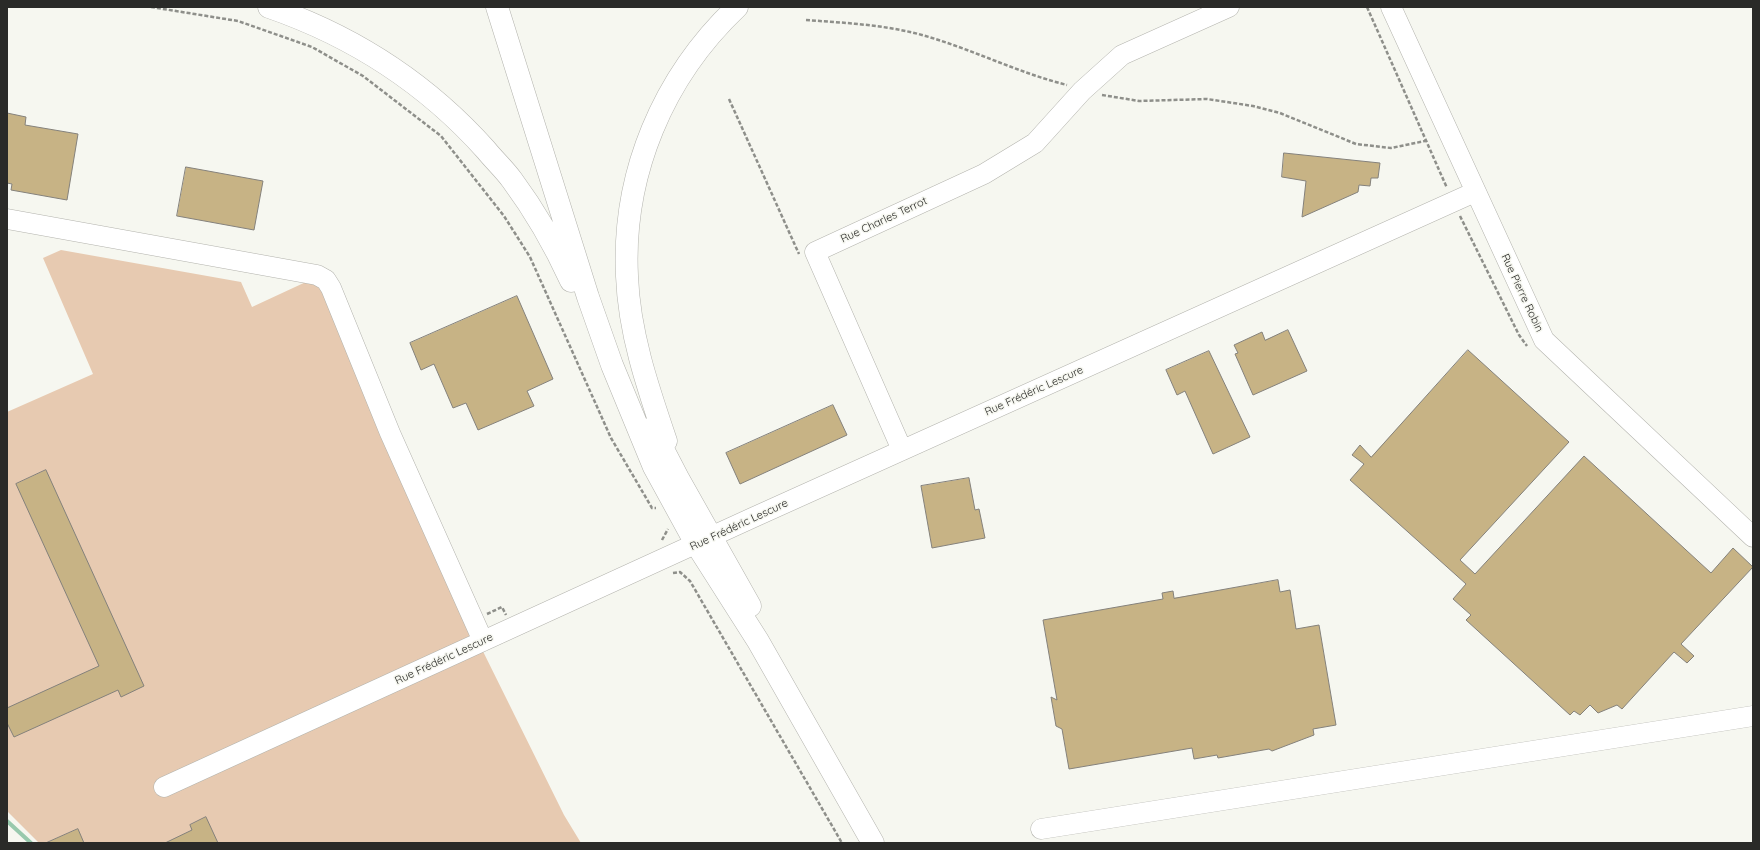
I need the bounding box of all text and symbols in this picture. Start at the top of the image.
street label: Rue Charles Terrot [839,194,929,246]
street label: Rue Pierre Robin [1498,252,1546,334]
street label: Rue Frédéric Lescure [983,363,1085,419]
street label: Rue Frédéric Lescure [688,496,790,554]
street label: Rue Frédéric Lescure [393,630,495,688]

